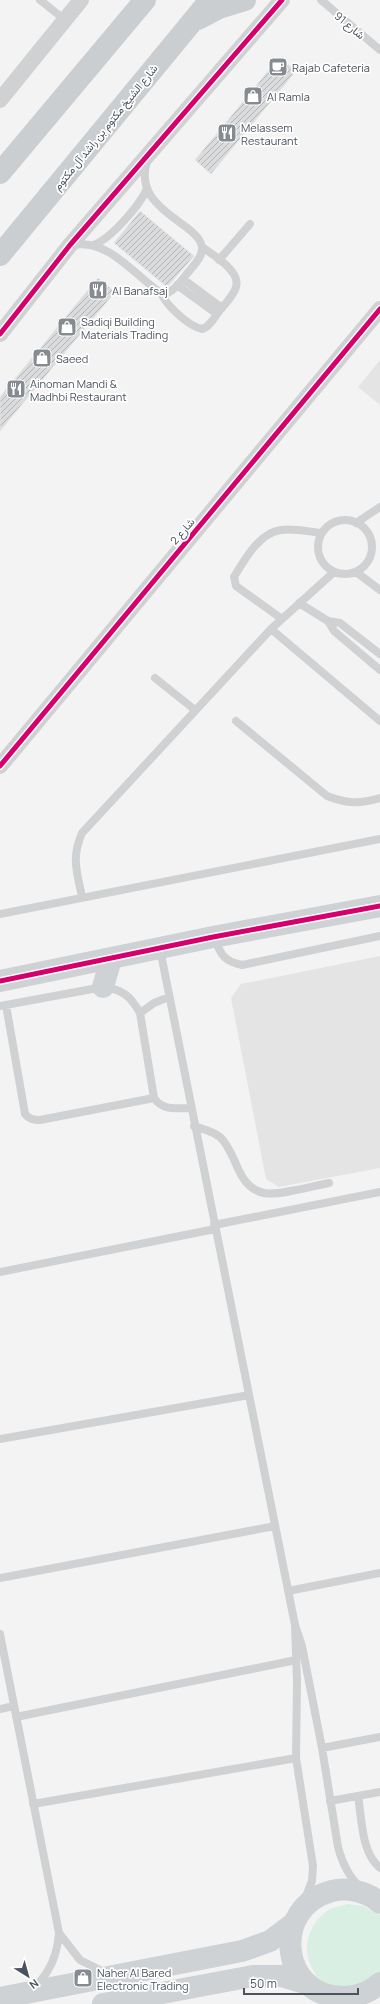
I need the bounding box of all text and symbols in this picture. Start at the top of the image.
street label: شارع 91 [331,8,369,43]
cafe icon: Rajab Cafeteria [267,56,289,78]
place label: Rajab Cafeteria [292,60,370,75]
street label: شارع الشيخ مكتوم بن راشد آل مكتوم [50,61,161,194]
shop icon: Al Ramla [242,85,264,107]
place label: Al Ramla [267,89,310,104]
place label: Melassem Restaurant [241,120,298,148]
restaurant icon: Melassem Restaurant [216,122,238,144]
restaurant icon: Al Banafsaj [87,279,109,301]
place label: Al Banafsaj [112,283,168,298]
place label: Sadiqi Building Materials Trading [81,314,168,342]
shop icon: Sadiqi Building Materials Trading [56,316,78,338]
shop icon: Saeed [31,347,53,369]
place label: Saeed [56,351,88,366]
place label: Ainoman Mandi & Madhbi Restaurant [30,376,127,404]
restaurant icon: Ainoman Mandi & Madhbi Restaurant [5,378,27,400]
street label: شارع 2 [166,514,199,548]
north arrow [8,1956,48,1996]
place label: Naher Al Bared Electronic Trading [97,1965,189,1993]
shop icon: Naher Al Bared Electronic Trading [72,1967,94,1989]
scale bar [244,1970,358,1996]
text: 50 m [250,1975,277,1992]
text: N [27,1976,42,1993]

